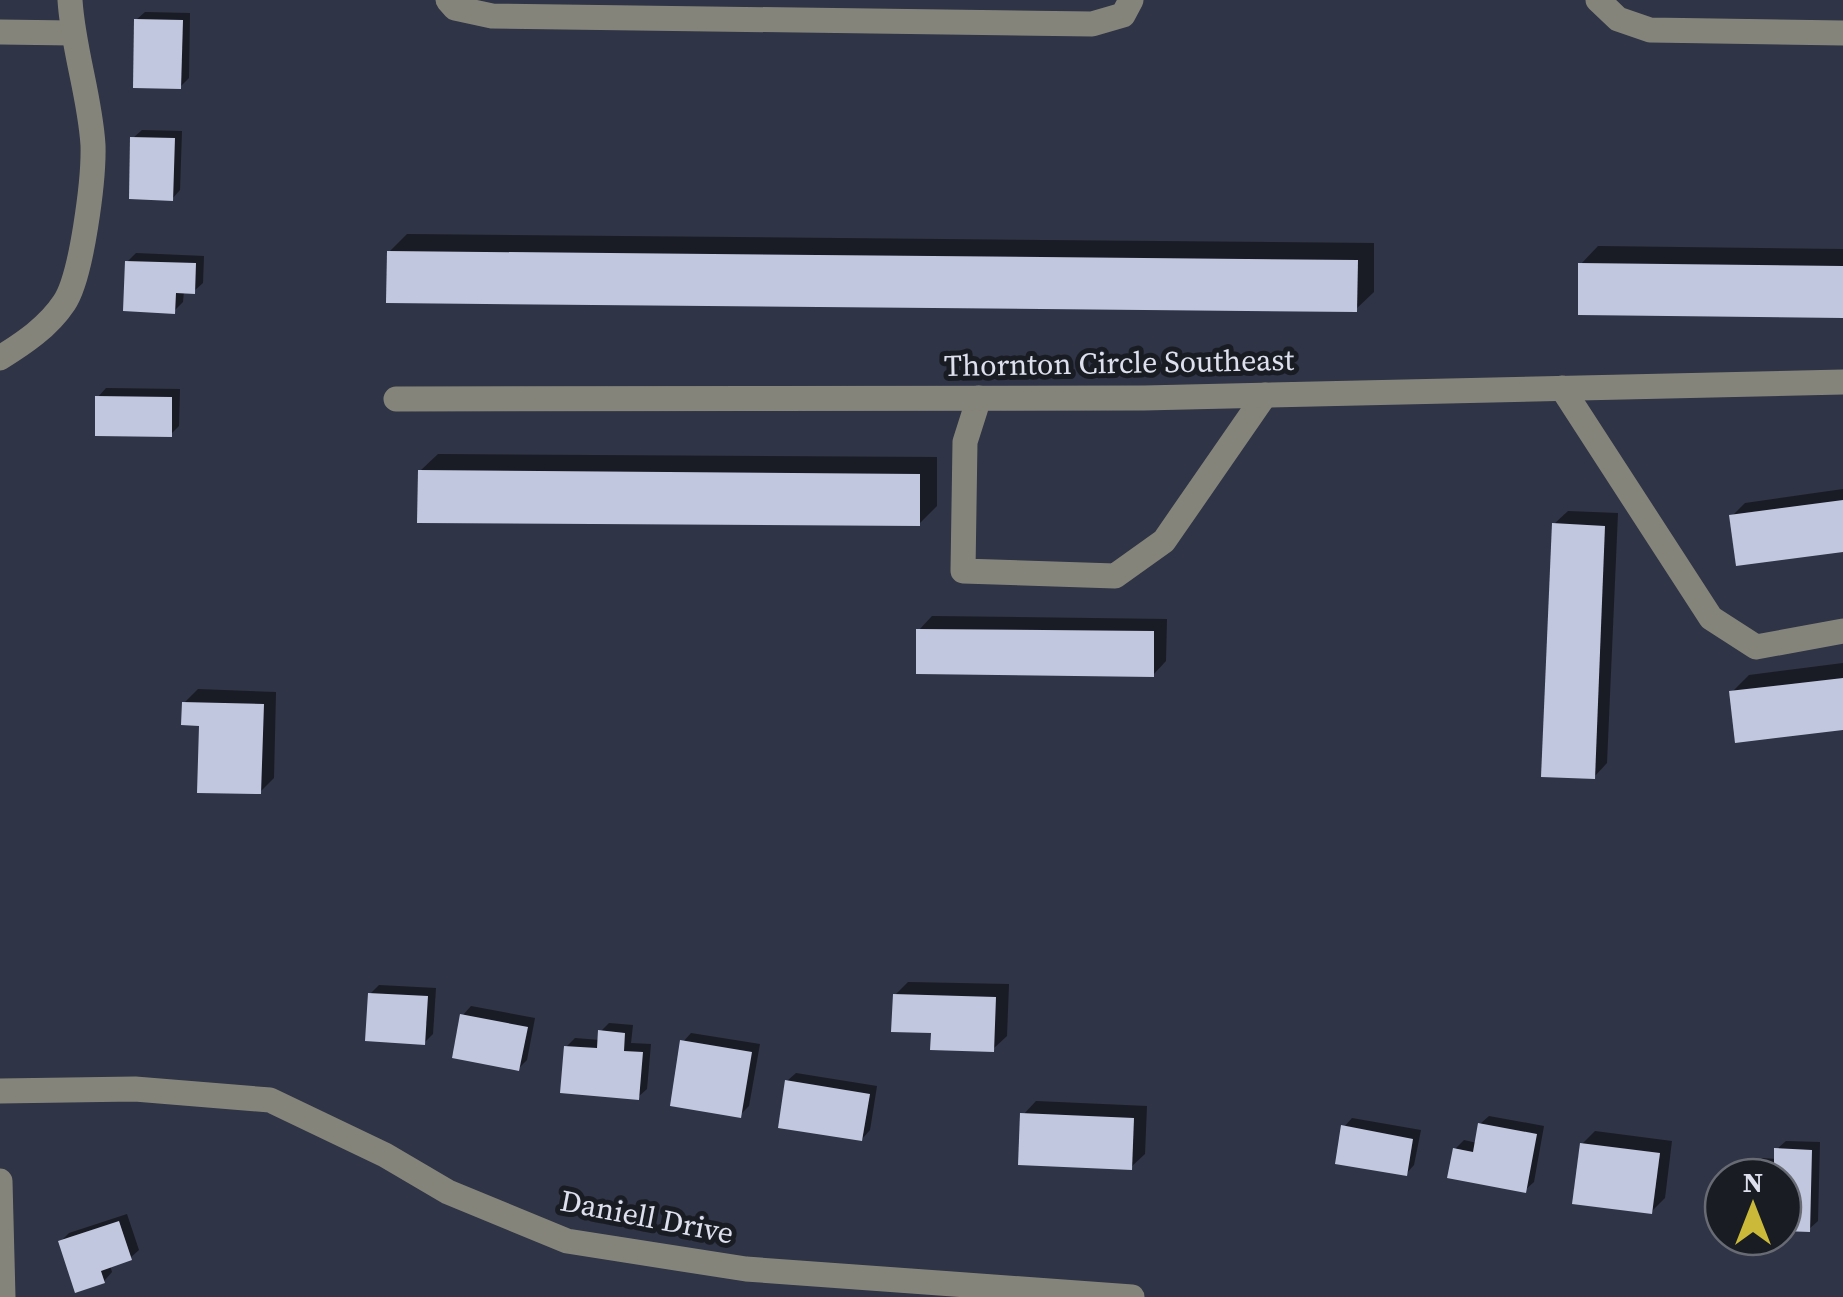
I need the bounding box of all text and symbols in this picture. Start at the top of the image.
street label: Thornton Circle Southeast [943,339,1295,386]
north arrow [1703,1157,1803,1257]
text: N [1743,1163,1763,1201]
street label: Daniell Drive [557,1180,737,1253]

